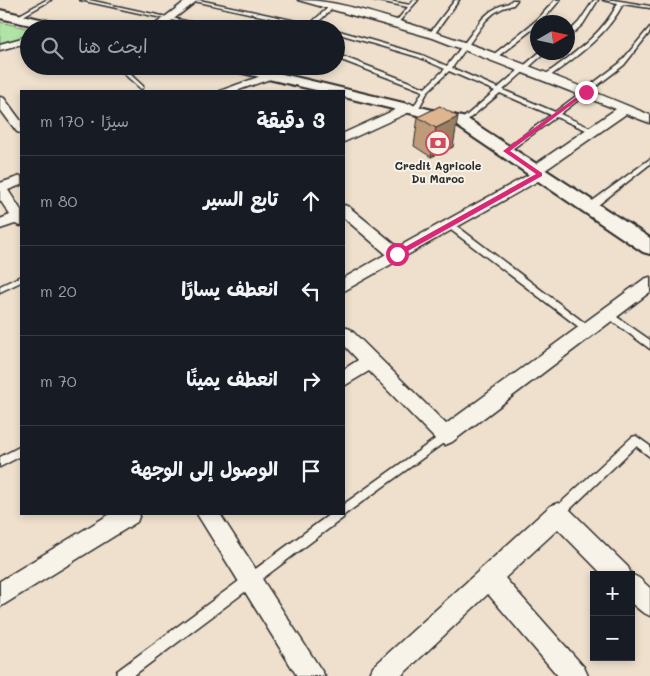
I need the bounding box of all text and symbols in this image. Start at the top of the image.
north arrow [530,15,575,60]
search box [20,20,345,75]
text: ابحث هنا [78,33,148,58]
icon: search [38,34,66,62]
route end [575,81,598,104]
text: 3 دقيقة [256,106,325,133]
text: سيرًا · 170 m [40,110,129,131]
bank icon: Credit Agricole Du Maroc [425,130,451,156]
place label: Credit Agricole Du Maroc [395,158,482,186]
text: تابع السير [203,186,278,211]
icon: ahead [297,187,325,215]
text: 80 m [40,190,77,211]
route start [386,243,409,266]
text: انعطف يسارًا [181,276,278,301]
icon: left [297,277,325,305]
text: 20 m [40,280,77,301]
text: انعطف يمينًا [186,366,278,391]
icon: right [297,367,325,395]
text: 70 m [40,370,77,391]
text: الوصول إلى الوجهة [131,456,278,481]
icon: arrive [297,457,325,485]
map controls [590,571,635,661]
button: + [590,571,635,616]
button: − [590,616,635,661]

